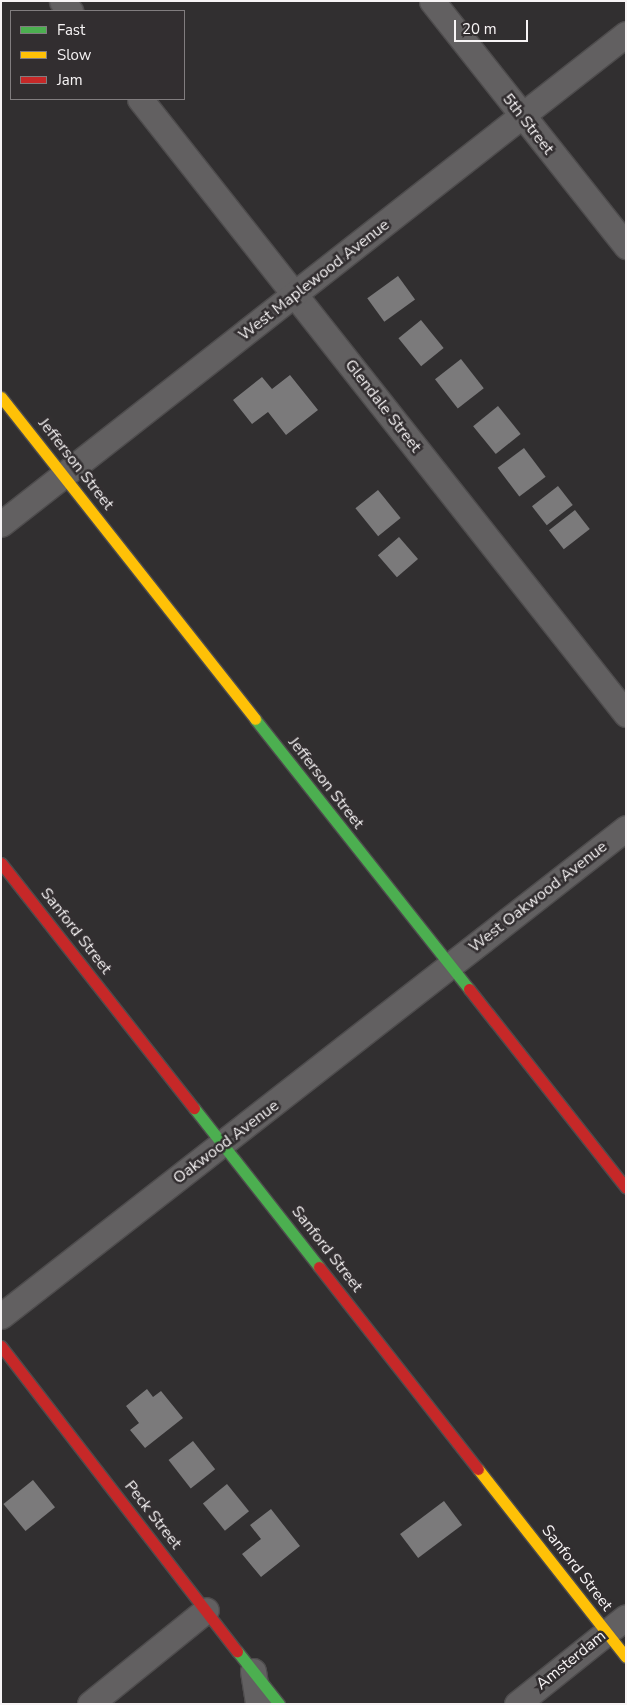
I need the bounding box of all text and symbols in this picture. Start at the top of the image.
legend [10,10,185,100]
scale bar [457,10,531,42]
text: 20 m [462,19,497,39]
text: Fast [57,20,85,40]
text: Slow [57,45,91,65]
text: Jam [57,70,83,90]
street label: 5th Street [498,90,558,158]
street label: West Maplewood Avenue [235,215,393,345]
street label: Glendale Street [341,356,425,456]
street label: Jefferson Street [34,414,118,514]
street label: Jefferson Street [284,733,368,833]
street label: West Oakwood Avenue [465,837,611,957]
street label: Sanford Street [36,884,116,978]
street label: Oakwood Avenue [169,1096,283,1188]
street label: Sanford Street [287,1202,367,1296]
street label: Peck Street [120,1477,186,1553]
street label: Sanford Street [537,1521,617,1615]
street label: Amsterdam [532,1626,610,1694]

